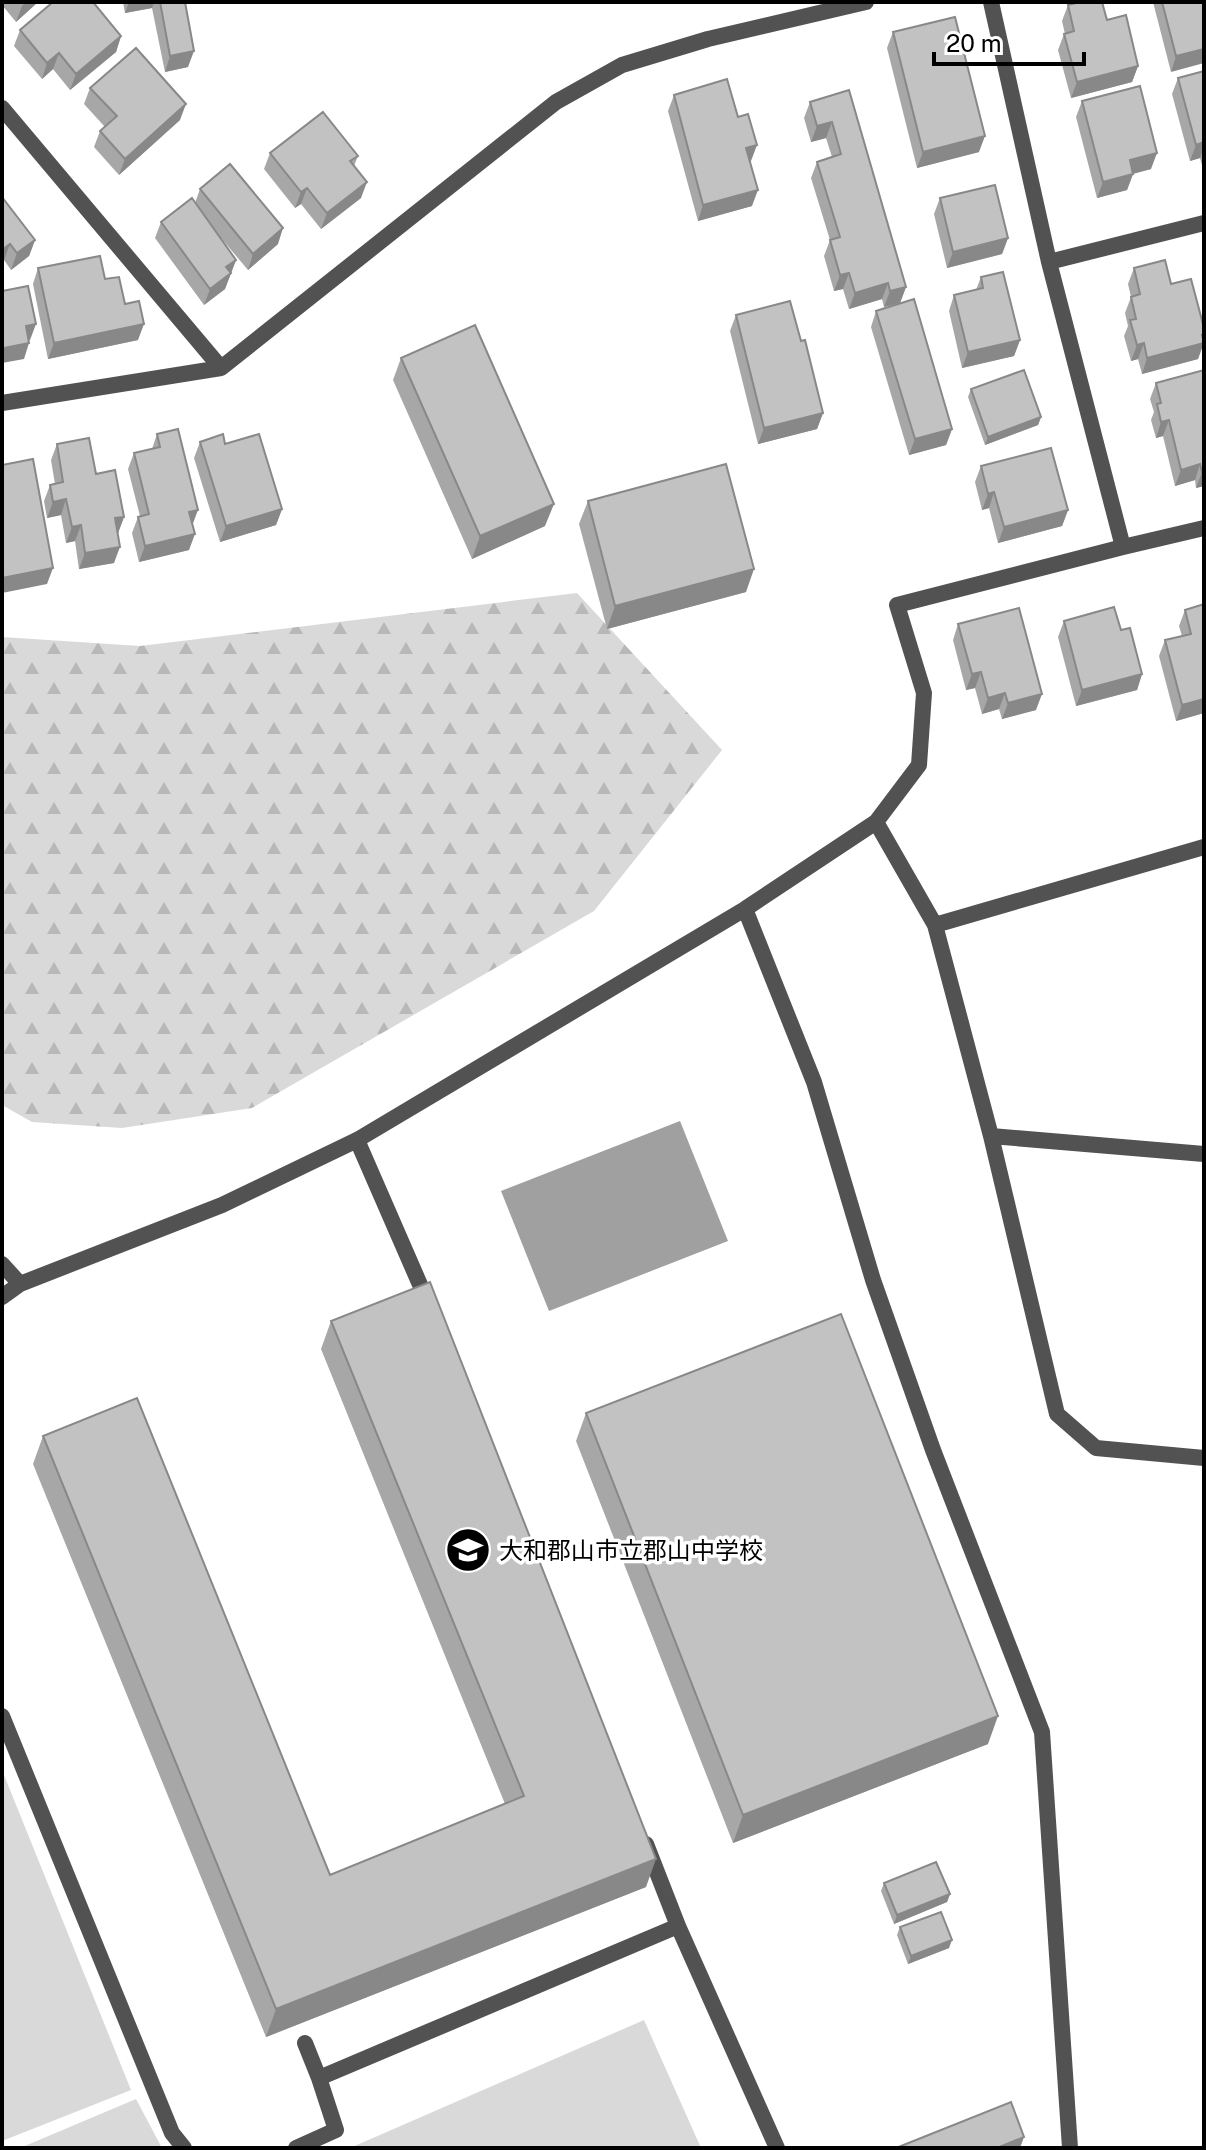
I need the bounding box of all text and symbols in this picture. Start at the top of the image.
scale bar [934,16,1084,66]
text: 20 m [946,29,1002,57]
school or university icon: 大和郡山市立郡山中学校 [444,1526,492,1574]
place label: 大和郡山市立郡山中学校 [499,1536,763,1564]

